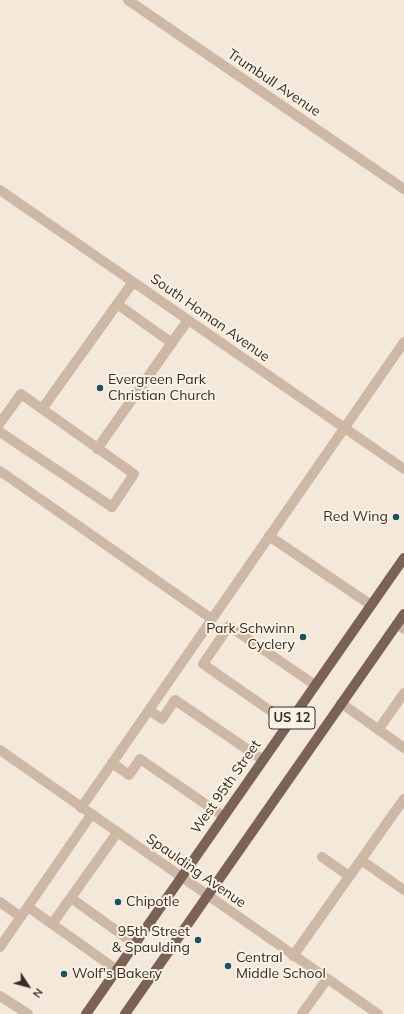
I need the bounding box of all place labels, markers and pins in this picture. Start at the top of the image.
place label: Evergreen Park Christian Church [108,372,216,404]
marker: Evergreen Park Christian Church [95,383,105,393]
place label: Red Wing [323,509,388,525]
marker: Red Wing [391,512,401,522]
place label: Park Schwinn Cyclery [206,621,295,654]
marker: Park Schwinn Cyclery [298,632,308,642]
place label: Chipotle [126,894,179,910]
marker: Chipotle [113,897,123,907]
place label: 95th Street & Spaulding [112,924,190,956]
marker: 95th Street & Spaulding [193,935,203,945]
place label: Central Middle School [236,950,326,982]
marker: Central Middle School [223,961,233,971]
place label: Wolf's Bakery [72,966,162,982]
marker: Wolf's Bakery [59,969,69,979]

